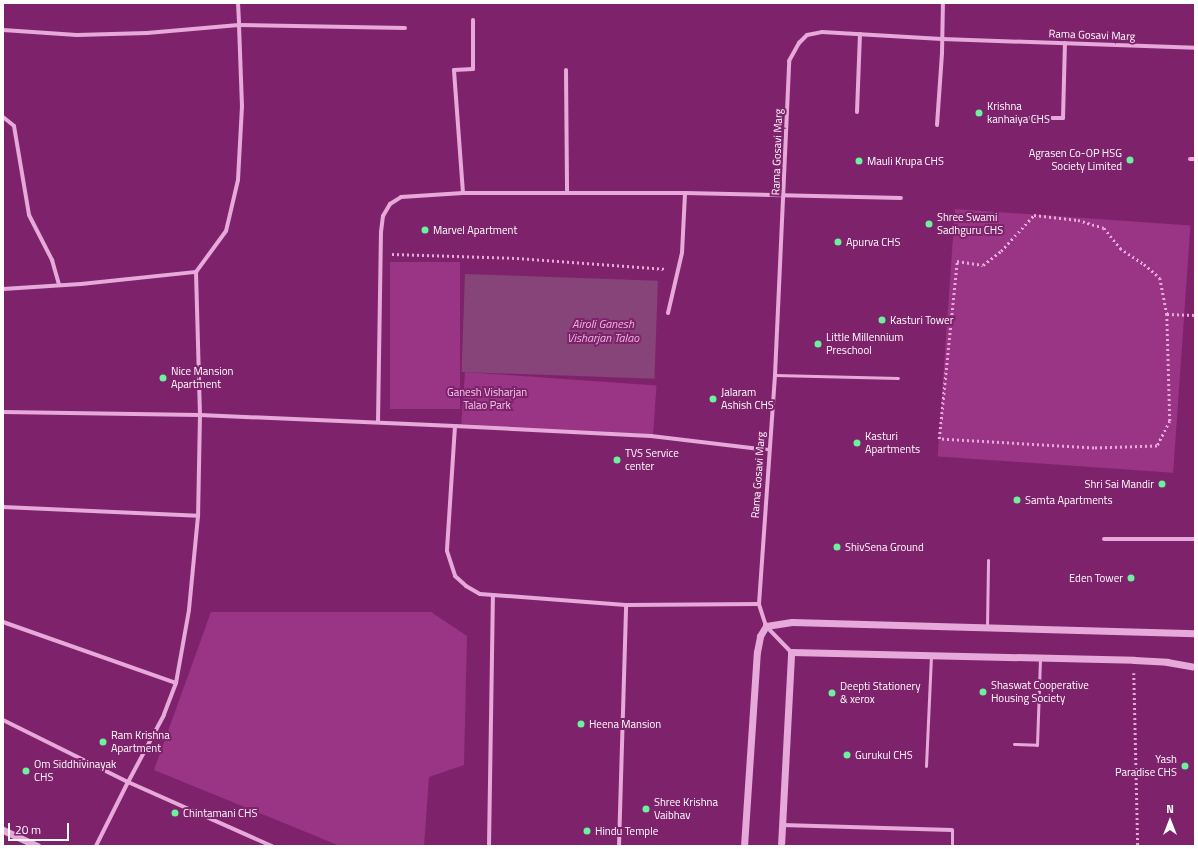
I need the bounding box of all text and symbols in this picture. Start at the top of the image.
street label: Rama Gosavi Marg [1048,27,1136,43]
place label: Krishna kanhaiya CHS [987,100,1050,126]
street label: Rama Gosavi Marg [769,108,785,196]
marker: Krishna kanhaiya CHS [974,108,984,118]
place label: Agrasen Co-OP HSG Society Limited [1029,147,1122,173]
place label: Mauli Krupa CHS [867,154,944,168]
marker: Agrasen Co-OP HSG Society Limited [1125,155,1135,165]
marker: Mauli Krupa CHS [854,156,864,166]
place label: Shree Swami Sadhguru CHS [937,211,1003,237]
marker: Shree Swami Sadhguru CHS [924,219,934,229]
place label: Marvel Apartment [433,223,517,237]
marker: Marvel Apartment [420,225,430,235]
place label: Apurva CHS [846,235,901,249]
marker: Apurva CHS [833,237,843,247]
place label: Kasturi Tower [890,313,953,327]
marker: Kasturi Tower [877,315,887,325]
water label: Airoli Ganesh Visharjan Talao [567,317,639,345]
place label: Little Millennium Preschool [826,331,903,357]
marker: Little Millennium Preschool [813,339,823,349]
place label: Nice Mansion Apartment [171,365,233,391]
marker: Nice Mansion Apartment [158,373,168,383]
park label: Ganesh Visharjan Talao Park [447,386,527,412]
place label: Jalaram Ashish CHS [721,386,774,412]
marker: Jalaram Ashish CHS [708,394,718,404]
place label: Kasturi Apartments [865,430,920,456]
street label: Rama Gosavi Marg [748,431,768,519]
marker: Kasturi Apartments [852,438,862,448]
place label: TVS Service center [625,447,679,473]
marker: TVS Service center [612,455,622,465]
place label: Shri Sai Mandir [1085,477,1154,491]
marker: Shri Sai Mandir [1157,479,1167,489]
place label: Samta Apartments [1025,493,1113,507]
marker: Samta Apartments [1012,495,1022,505]
place label: ShivSena Ground [845,540,924,554]
marker: ShivSena Ground [832,542,842,552]
place label: Eden Tower [1069,571,1123,585]
marker: Eden Tower [1126,573,1136,583]
place label: Shaswat Cooperative Housing Society [991,679,1089,705]
place label: Deepti Stationery & xerox [840,680,921,706]
marker: Shaswat Cooperative Housing Society [978,687,988,697]
marker: Deepti Stationery & xerox [827,688,837,698]
place label: Heena Mansion [589,717,661,731]
marker: Heena Mansion [576,719,586,729]
place label: Ram Krishna Apartment [111,729,170,755]
marker: Ram Krishna Apartment [98,737,108,747]
place label: Gurukul CHS [855,748,913,762]
marker: Gurukul CHS [842,750,852,760]
place label: Yash Paradise CHS [1115,753,1177,779]
place label: Om Siddhivinayak CHS [34,758,116,784]
marker: Yash Paradise CHS [1180,761,1190,771]
marker: Om Siddhivinayak CHS [21,766,31,776]
place label: Shree Krishna Vaibhav [654,796,718,822]
north arrow [1150,801,1190,841]
text: N [1166,801,1174,817]
marker: Shree Krishna Vaibhav [641,804,651,814]
place label: Chintamani CHS [183,806,257,820]
marker: Chintamani CHS [170,808,180,818]
scale bar [10,815,71,841]
text: 20 m [15,820,41,839]
place label: Hindu Temple [595,824,658,838]
marker: Hindu Temple [582,826,592,836]

